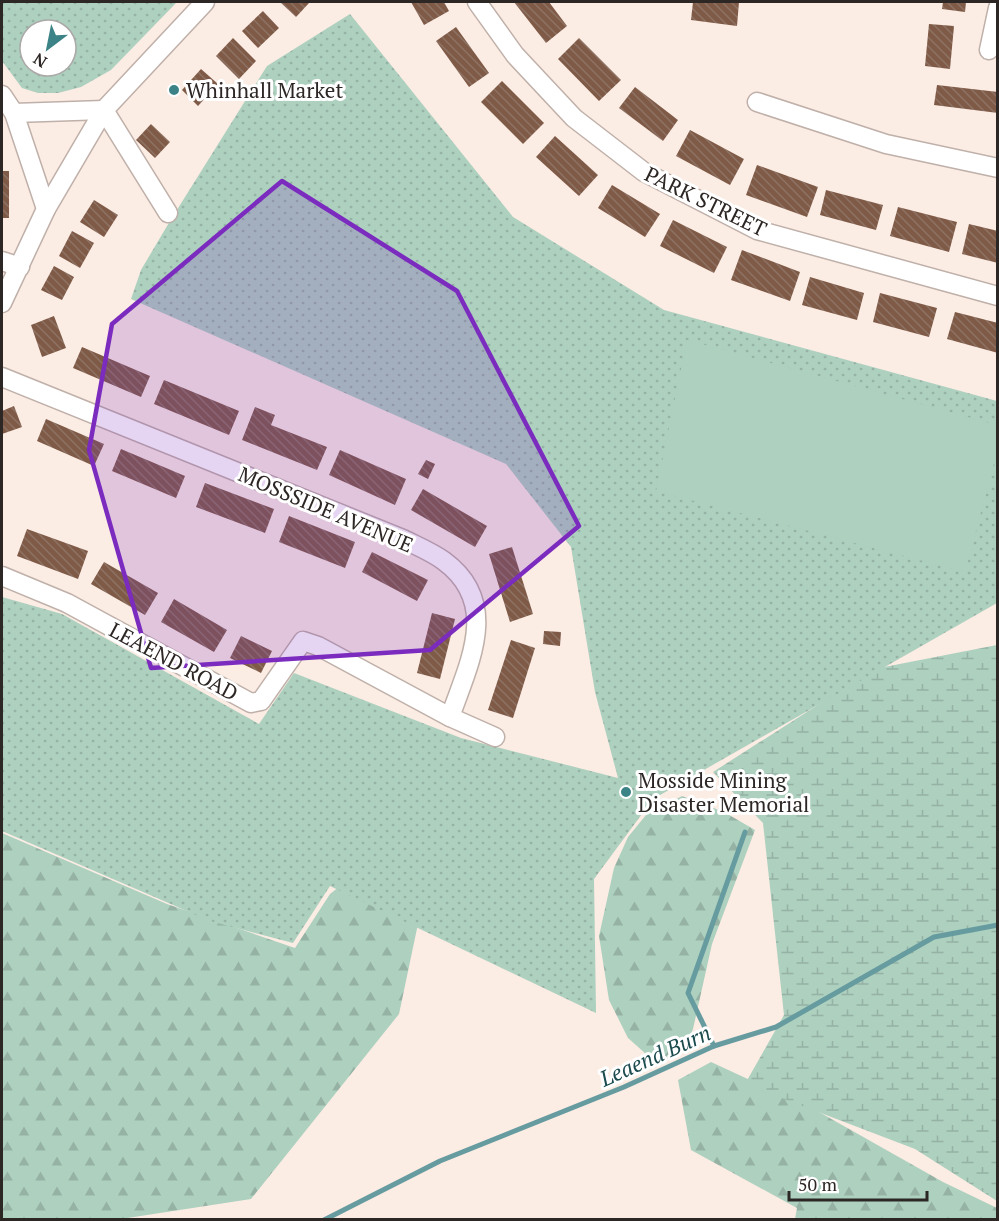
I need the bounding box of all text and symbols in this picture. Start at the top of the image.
north arrow [18,18,78,78]
text: N [29,48,51,73]
place label: Whinhall Market [186,76,343,104]
marker: Whinhall Market [167,83,181,97]
street label: PARK STREET [640,159,772,243]
street label: MOSSSIDE AVENUE [234,460,418,558]
street label: LEAEND ROAD [105,615,243,707]
place label: Mosside Mining Disaster Memorial [638,766,809,818]
marker: Mosside Mining Disaster Memorial [619,785,633,799]
water label: Leaend Burn [594,1018,715,1093]
scale bar [789,1164,927,1202]
text: 50 m [798,1172,838,1196]

